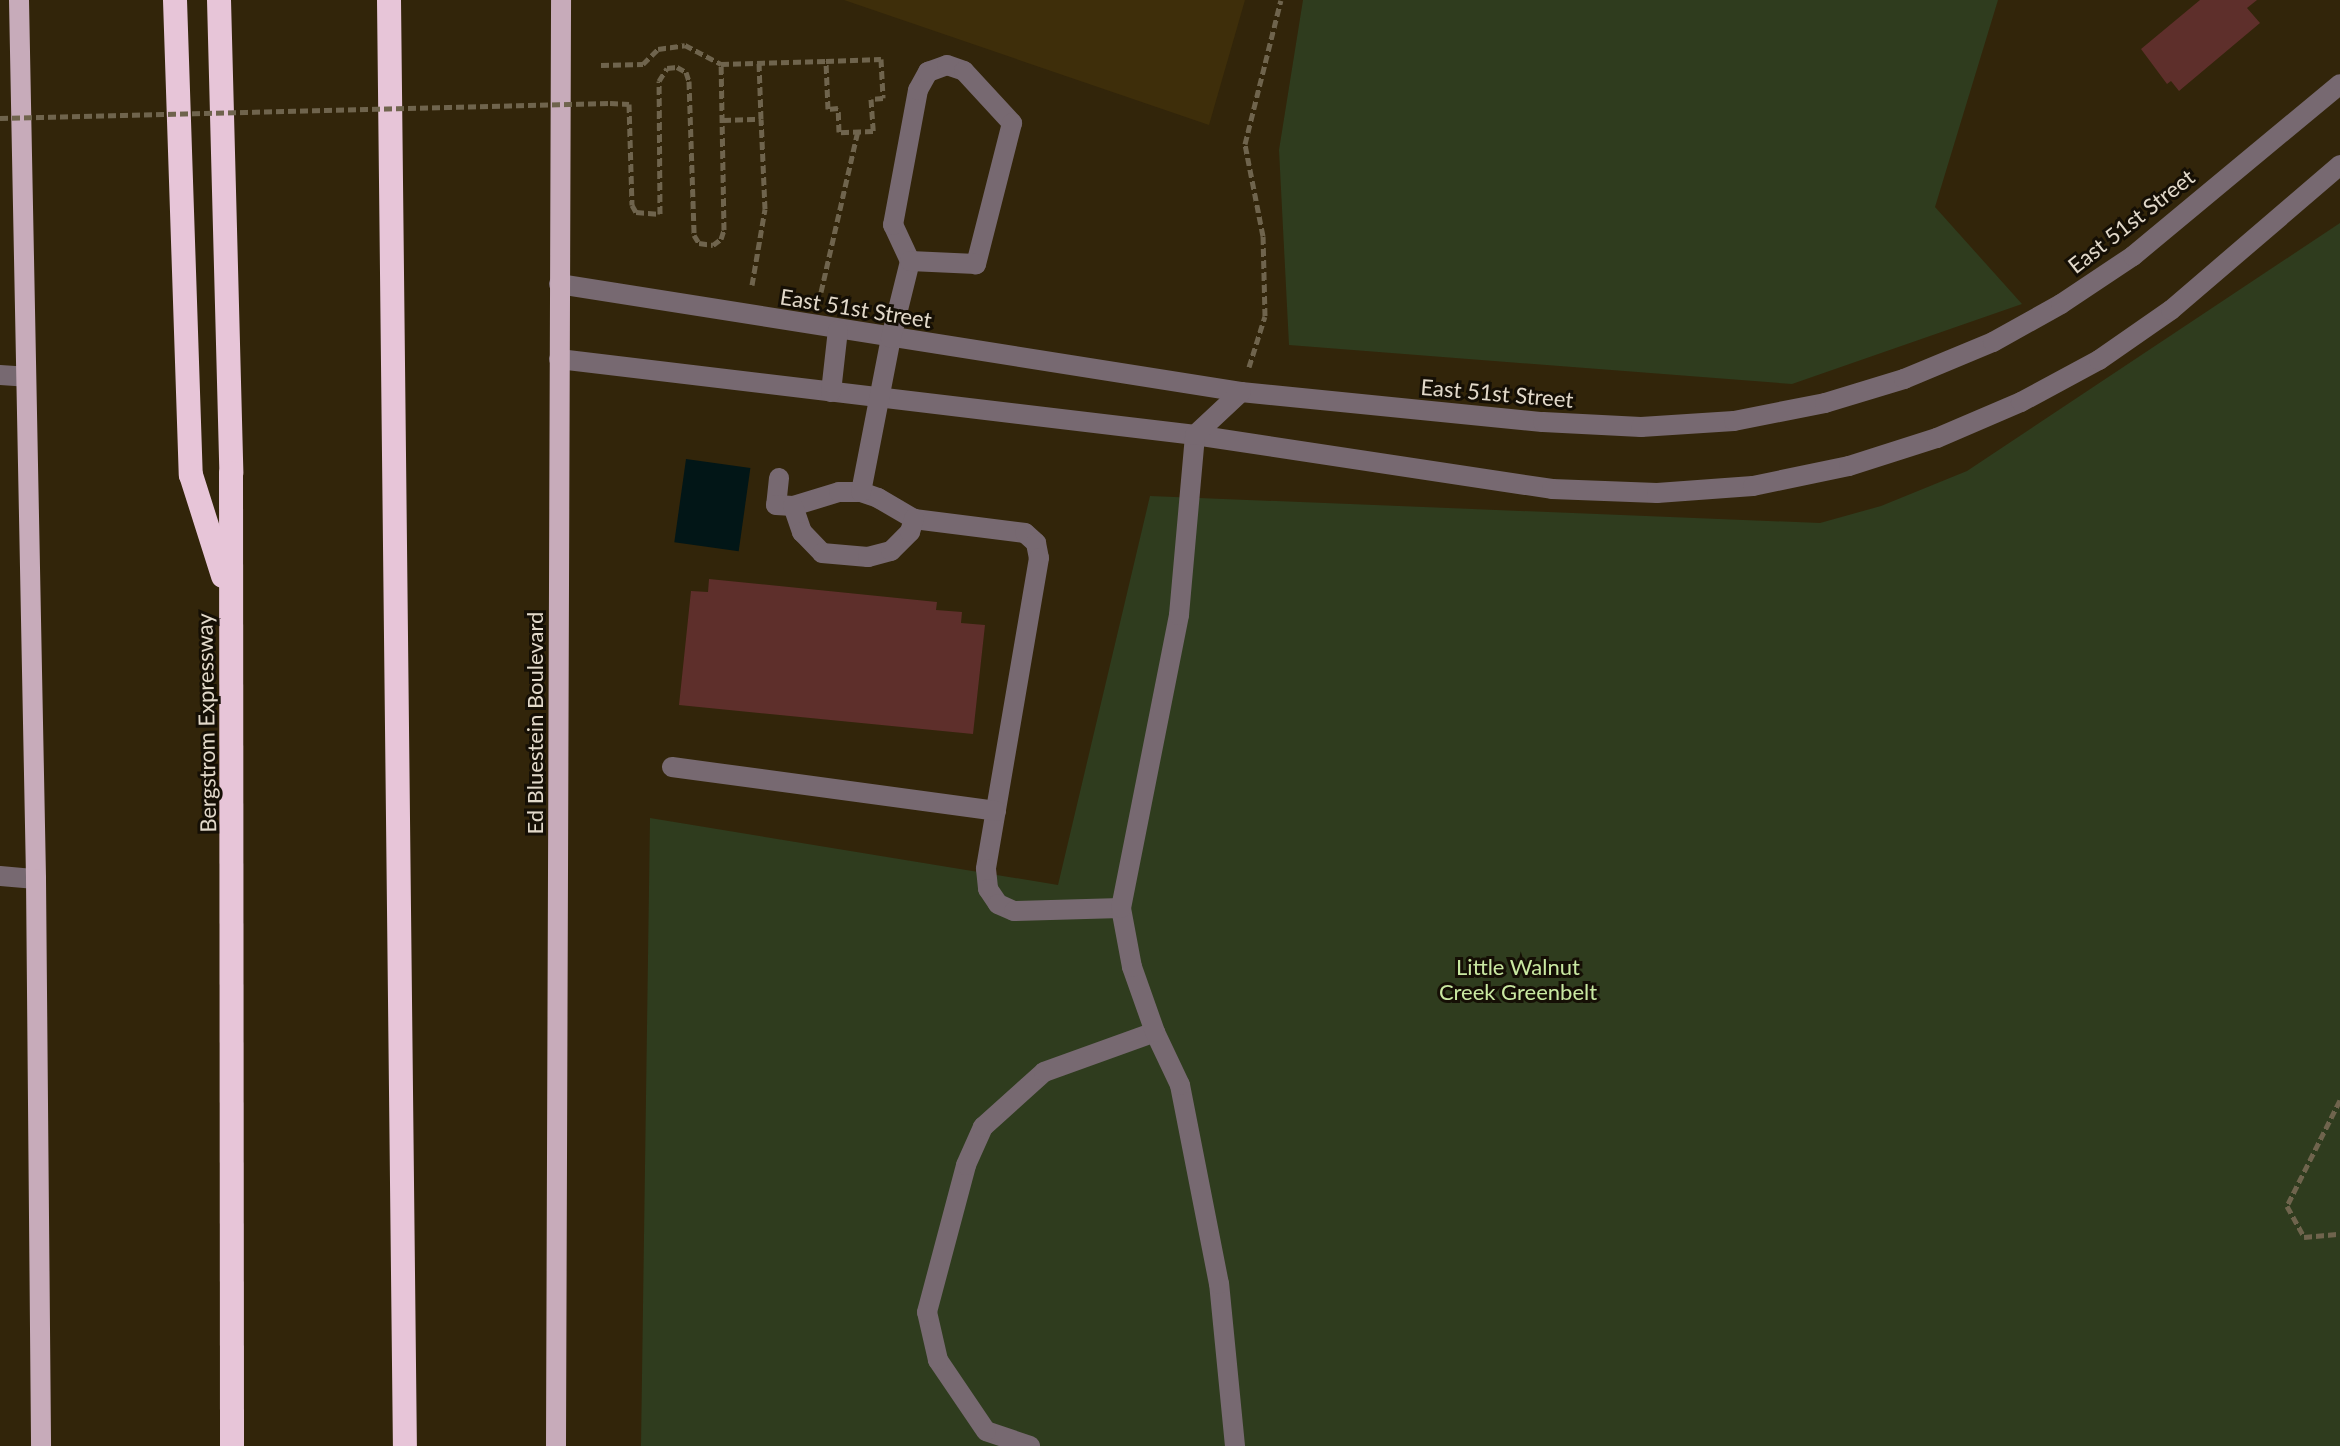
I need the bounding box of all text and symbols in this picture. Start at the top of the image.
street label: East 51st Street [2063,163,2199,279]
street label: East 51st Street [778,283,934,333]
street label: East 51st Street [1420,373,1574,413]
street label: Ed Bluestein Boulevard [522,612,548,834]
street label: Bergstrom Expressway [191,613,221,833]
park label: Little Walnut Creek Greenbelt [1439,953,1597,1004]

